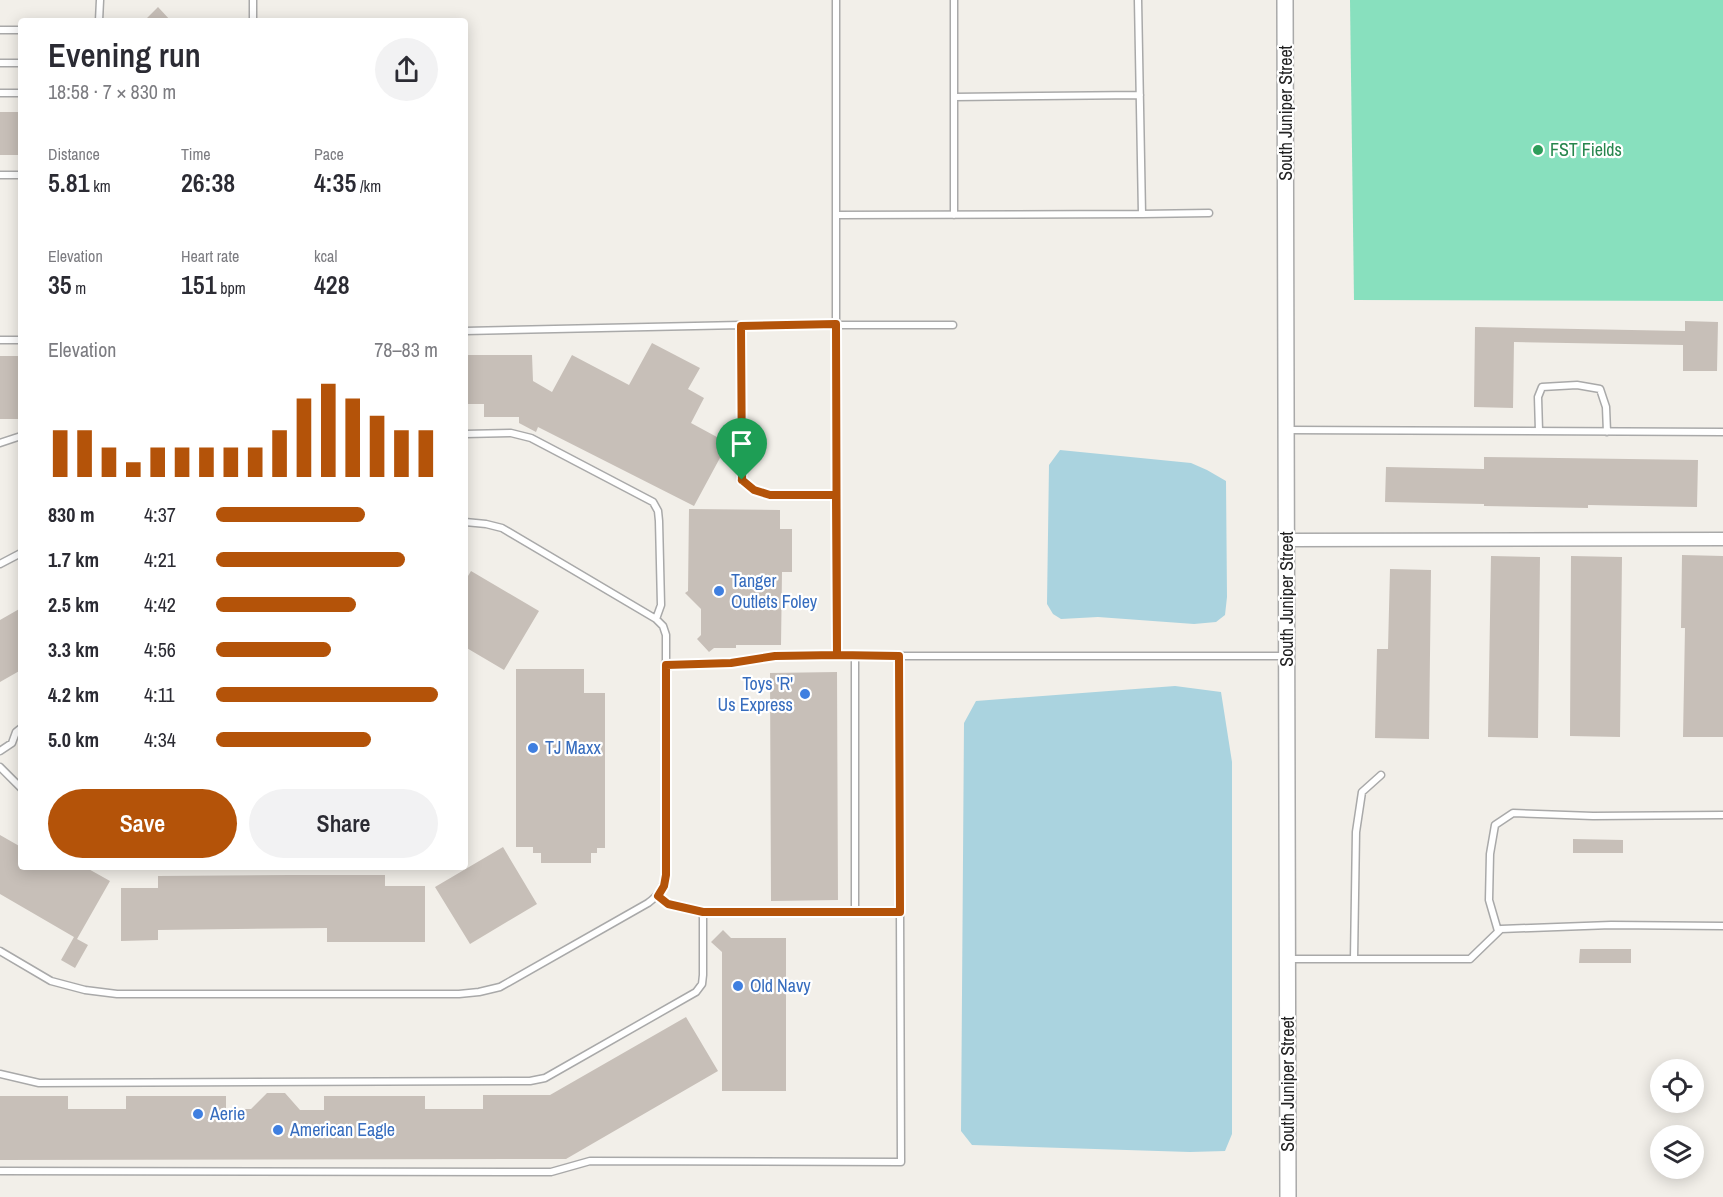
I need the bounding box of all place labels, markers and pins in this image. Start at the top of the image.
place label: FST Fields [1550,137,1622,162]
marker: FST Fields [1531,143,1545,157]
pin [716,418,767,480]
place label: Tanger Outlets Foley [731,568,818,614]
marker: Tanger Outlets Foley [712,584,726,598]
place label: Toys 'R' Us Express [718,671,793,717]
marker: Toys 'R' Us Express [798,687,812,701]
place label: TJ Maxx [545,735,601,760]
marker: TJ Maxx [526,741,540,755]
place label: Old Navy [750,973,811,998]
marker: Old Navy [731,979,745,993]
place label: Aerie [209,1101,245,1126]
marker: Aerie [191,1107,205,1121]
place label: American Eagle [289,1117,395,1142]
marker: American Eagle [271,1123,285,1137]

